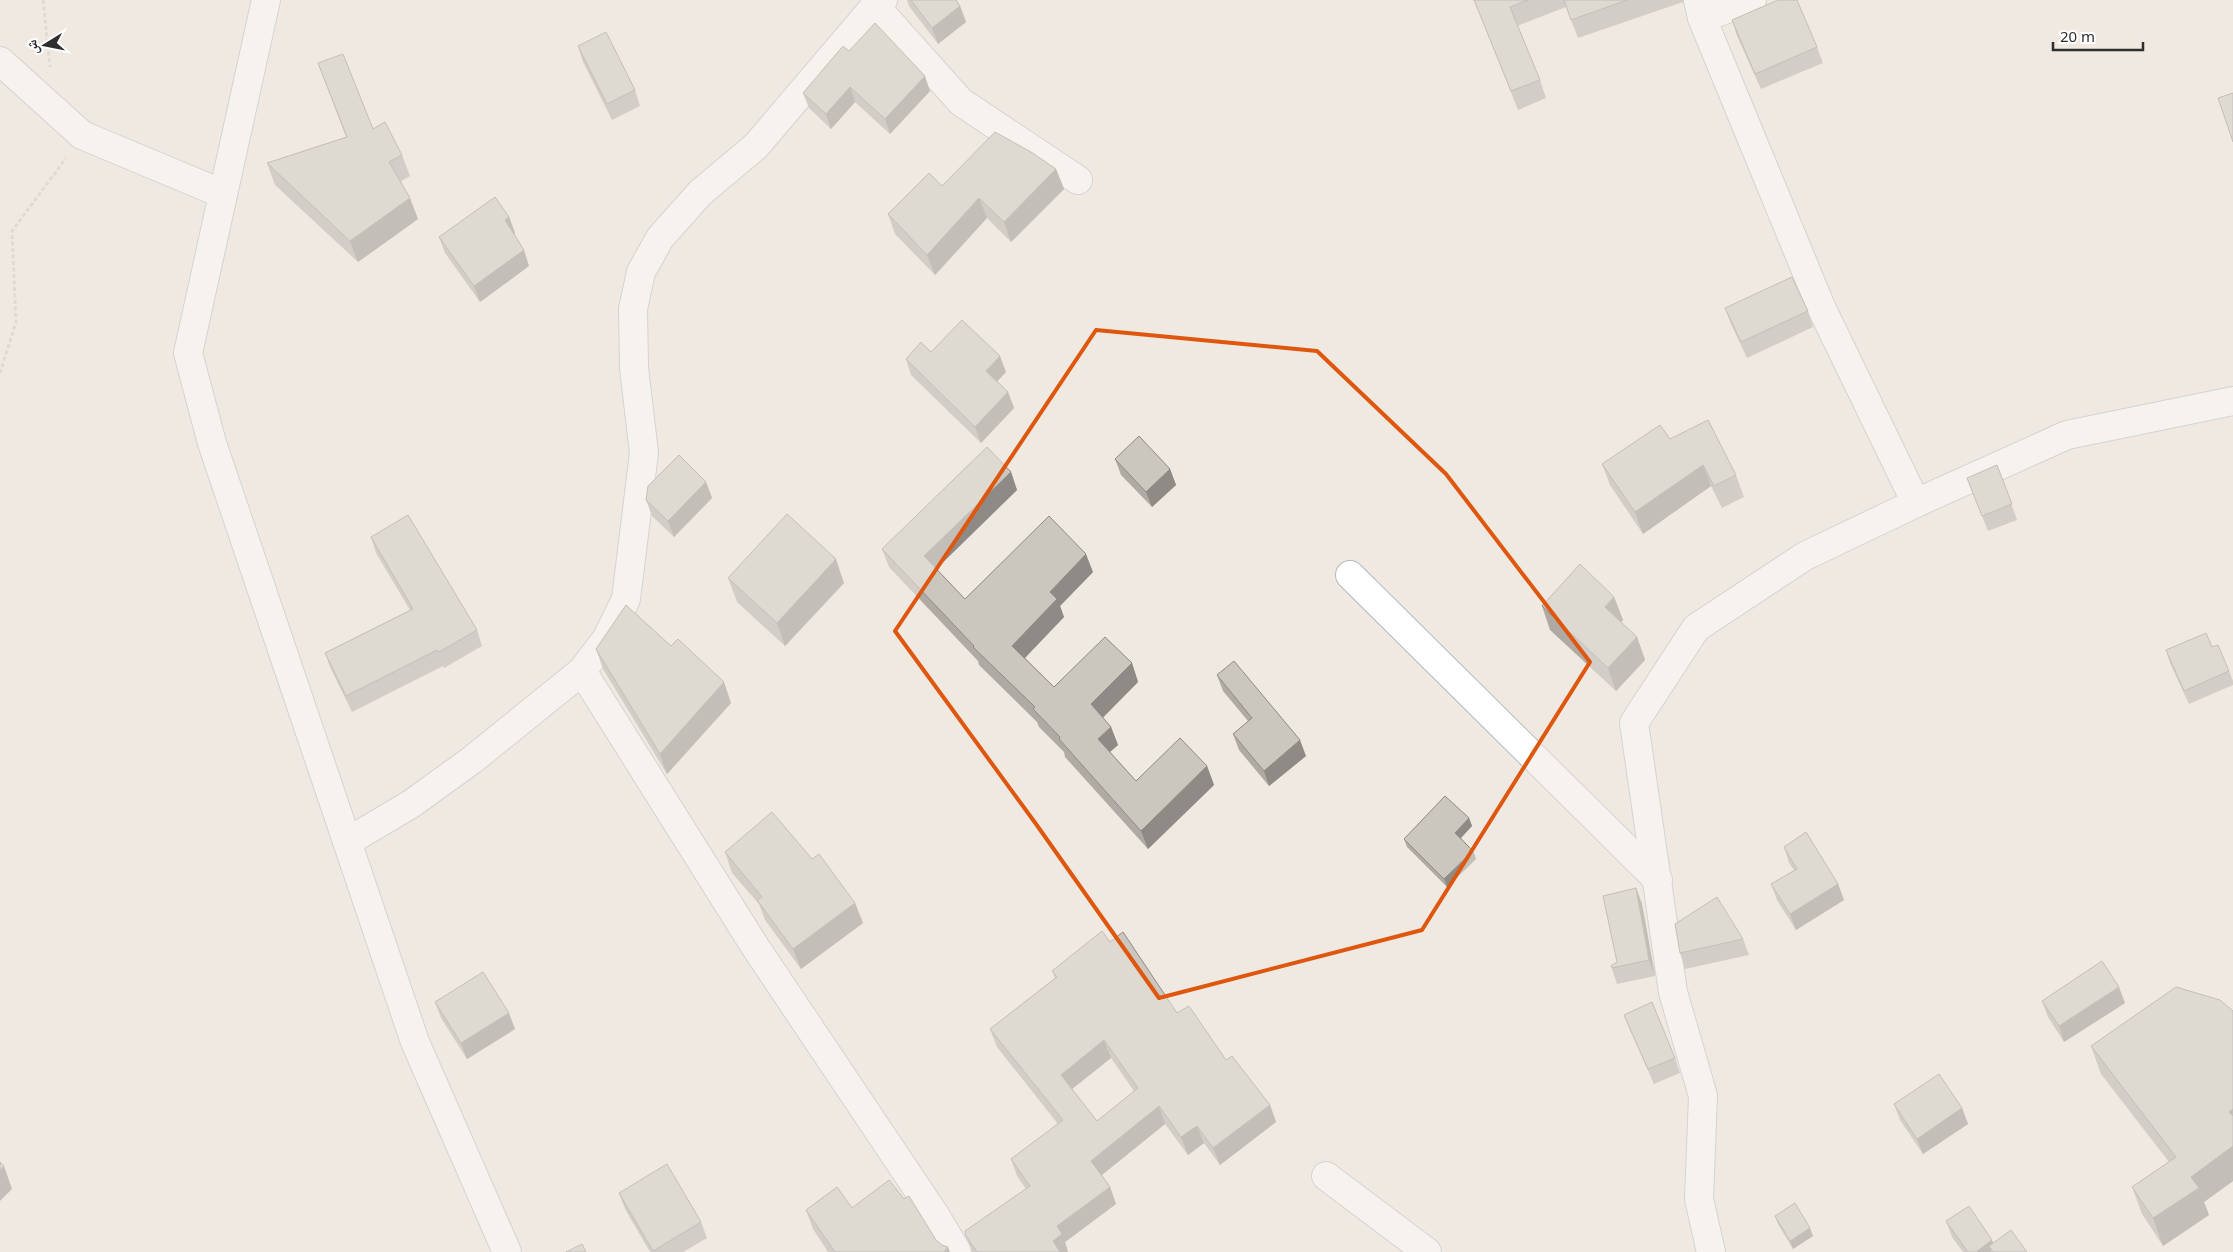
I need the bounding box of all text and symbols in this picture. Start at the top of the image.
north arrow [20,20,70,70]
scale bar [2053,20,2143,52]
text: 20 m [2060,26,2095,46]
text: ش [21,38,42,56]

